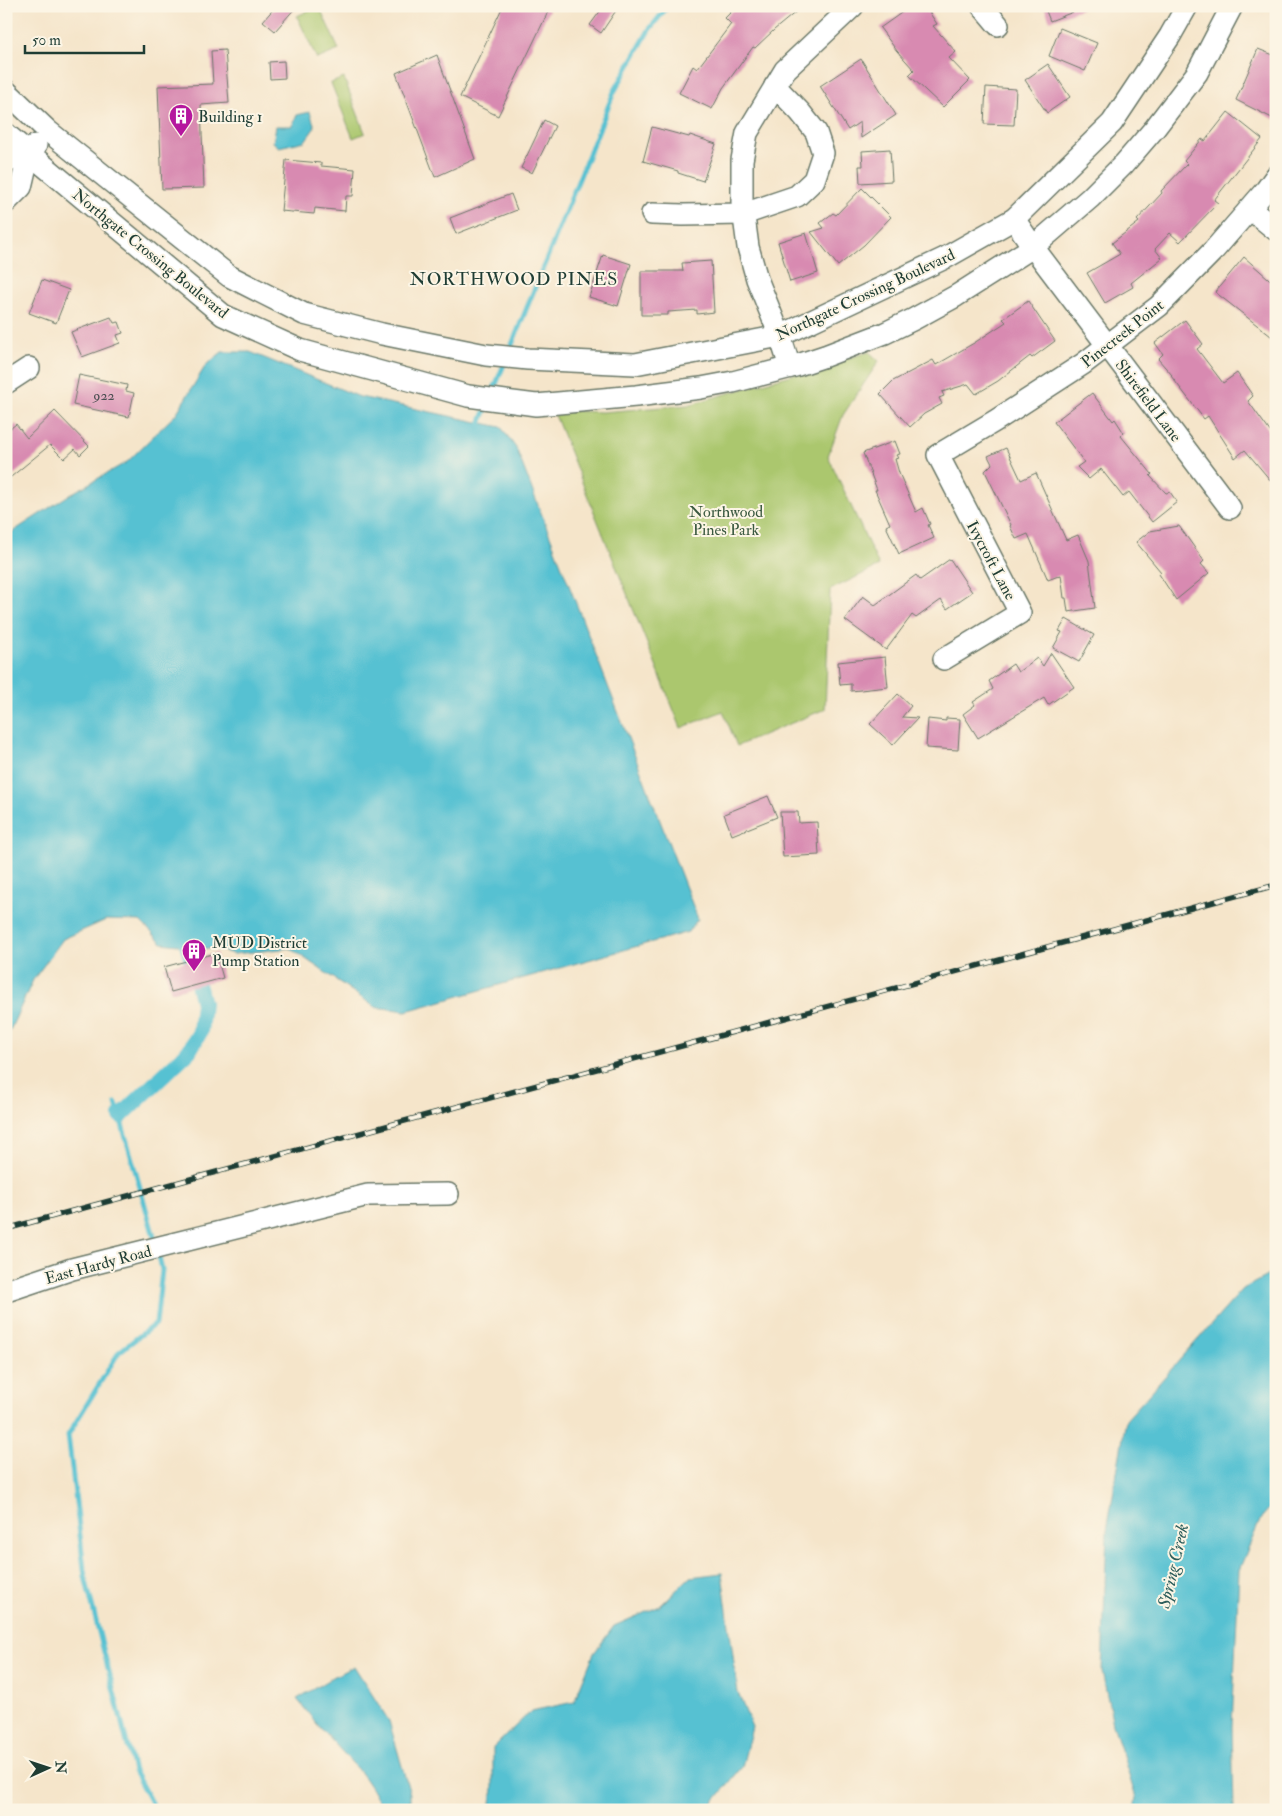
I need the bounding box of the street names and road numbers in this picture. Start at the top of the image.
street label: Northgate Crossing Boulevard [68,185,233,323]
street label: Northgate Crossing Boulevard [773,245,958,345]
street label: Pinecreek Point [1077,295,1168,372]
street label: Shirefield Lane [1111,355,1186,446]
street label: Ivycroft Lane [962,517,1021,604]
street label: East Hardy Road [43,1241,154,1289]

